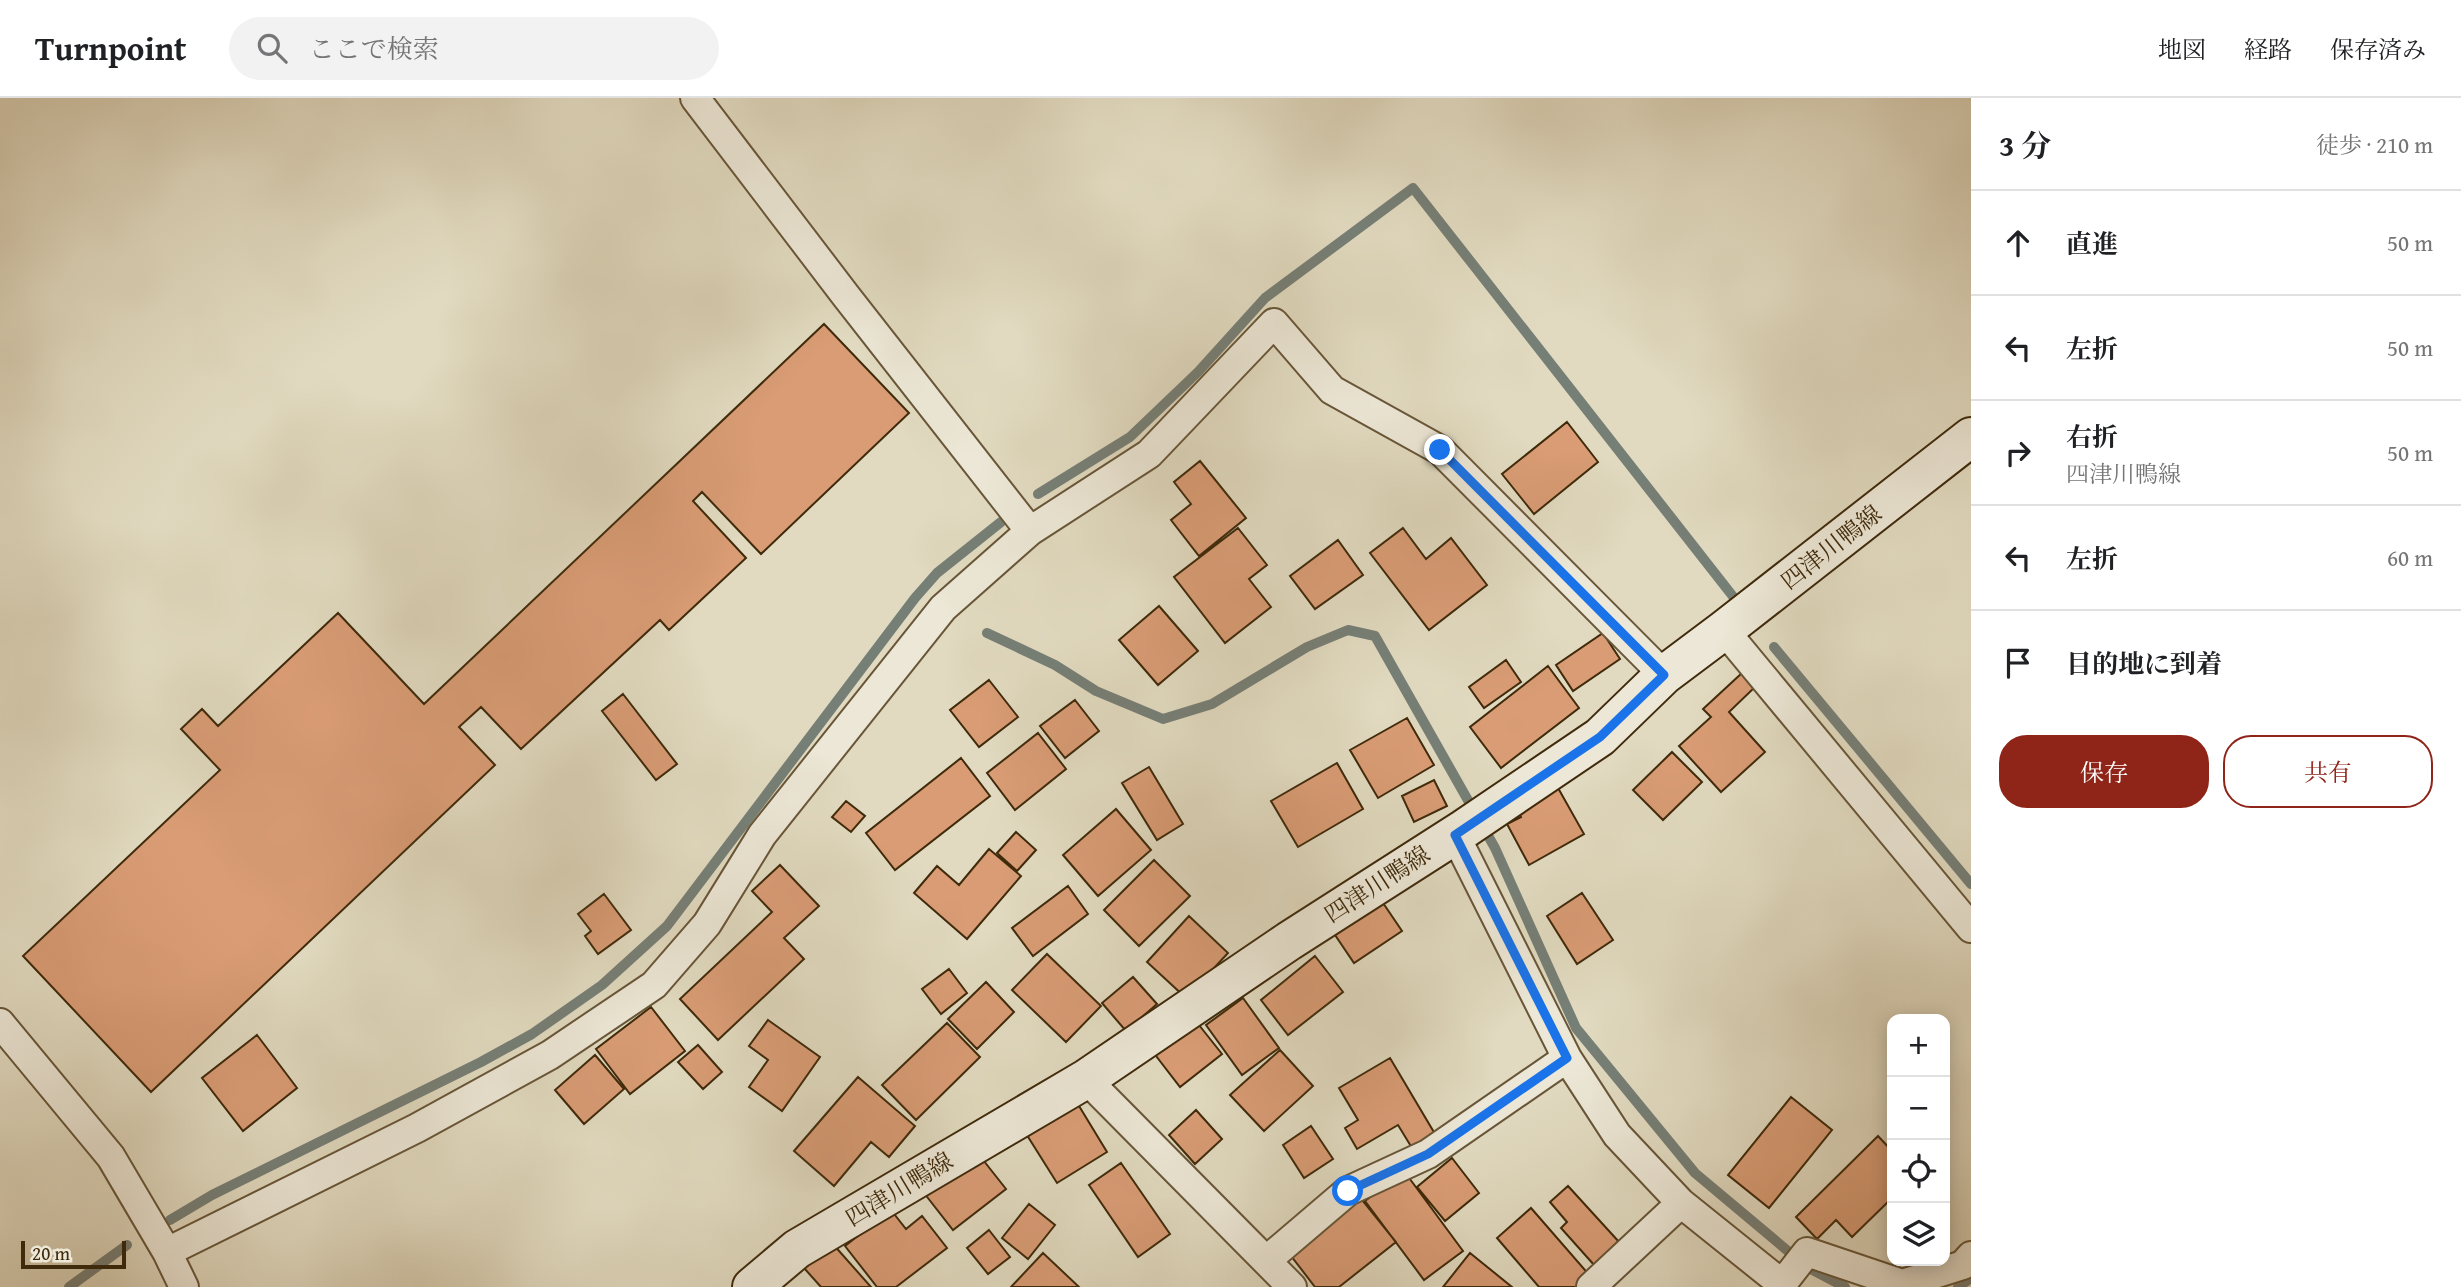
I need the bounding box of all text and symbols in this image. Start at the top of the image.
search box [229,17,719,80]
text: Turnpoint [35,24,187,72]
icon: search [253,29,291,67]
text: ここで検索 [309,29,439,68]
text: 地図 [2158,32,2206,67]
text: 経路 [2244,32,2292,67]
text: 保存済み [2330,32,2426,67]
text: 3 分 [1999,123,2051,167]
text: 徒歩 · 210 m [2316,128,2433,161]
icon: ahead [1999,224,2037,262]
text: 直進 [2066,224,2118,263]
text: 50 m [2387,226,2433,259]
icon: left [1999,329,2037,367]
text: 左折 [2066,329,2118,368]
text: 50 m [2387,331,2433,364]
text: 右折 [2066,417,2118,456]
route end [1424,434,1455,465]
icon: right [1999,434,2037,472]
text: 50 m [2387,436,2433,469]
text: 四津川鴨線 [2066,457,2181,490]
street label: 四津川鴨線 [1773,496,1889,598]
icon: left [1999,539,2037,577]
text: 左折 [2066,539,2118,578]
text: 60 m [2387,541,2433,574]
icon: arrive [1999,644,2037,682]
text: 目的地に到着 [2066,644,2222,683]
button: 保存 [1999,735,2209,808]
button: 共有 [2223,735,2433,808]
street label: 四津川鴨線 [1317,837,1437,931]
map controls [1887,1014,1950,1266]
button: + [1887,1014,1950,1077]
button: − [1887,1077,1950,1140]
button: locate [1887,1140,1950,1203]
street label: 四津川鴨線 [839,1143,959,1235]
route start [1332,1175,1363,1206]
button: layers [1887,1203,1950,1266]
scale bar [21,1238,126,1270]
text: 20 m [32,1239,70,1267]

